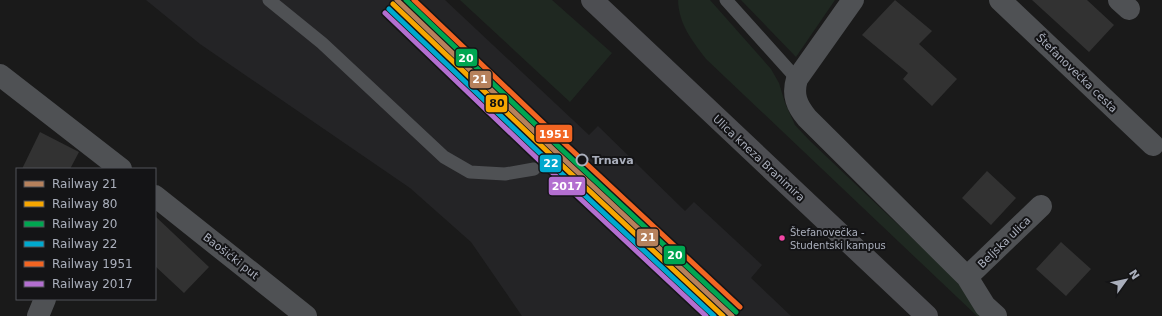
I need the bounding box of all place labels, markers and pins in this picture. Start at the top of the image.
marker: Trnava [575,153,589,167]
place label: Trnava [592,154,634,167]
place label: Štefanovečka - Studentski kampus [790,226,886,251]
marker: Štefanovečka - Studentski kampus [777,233,787,243]

